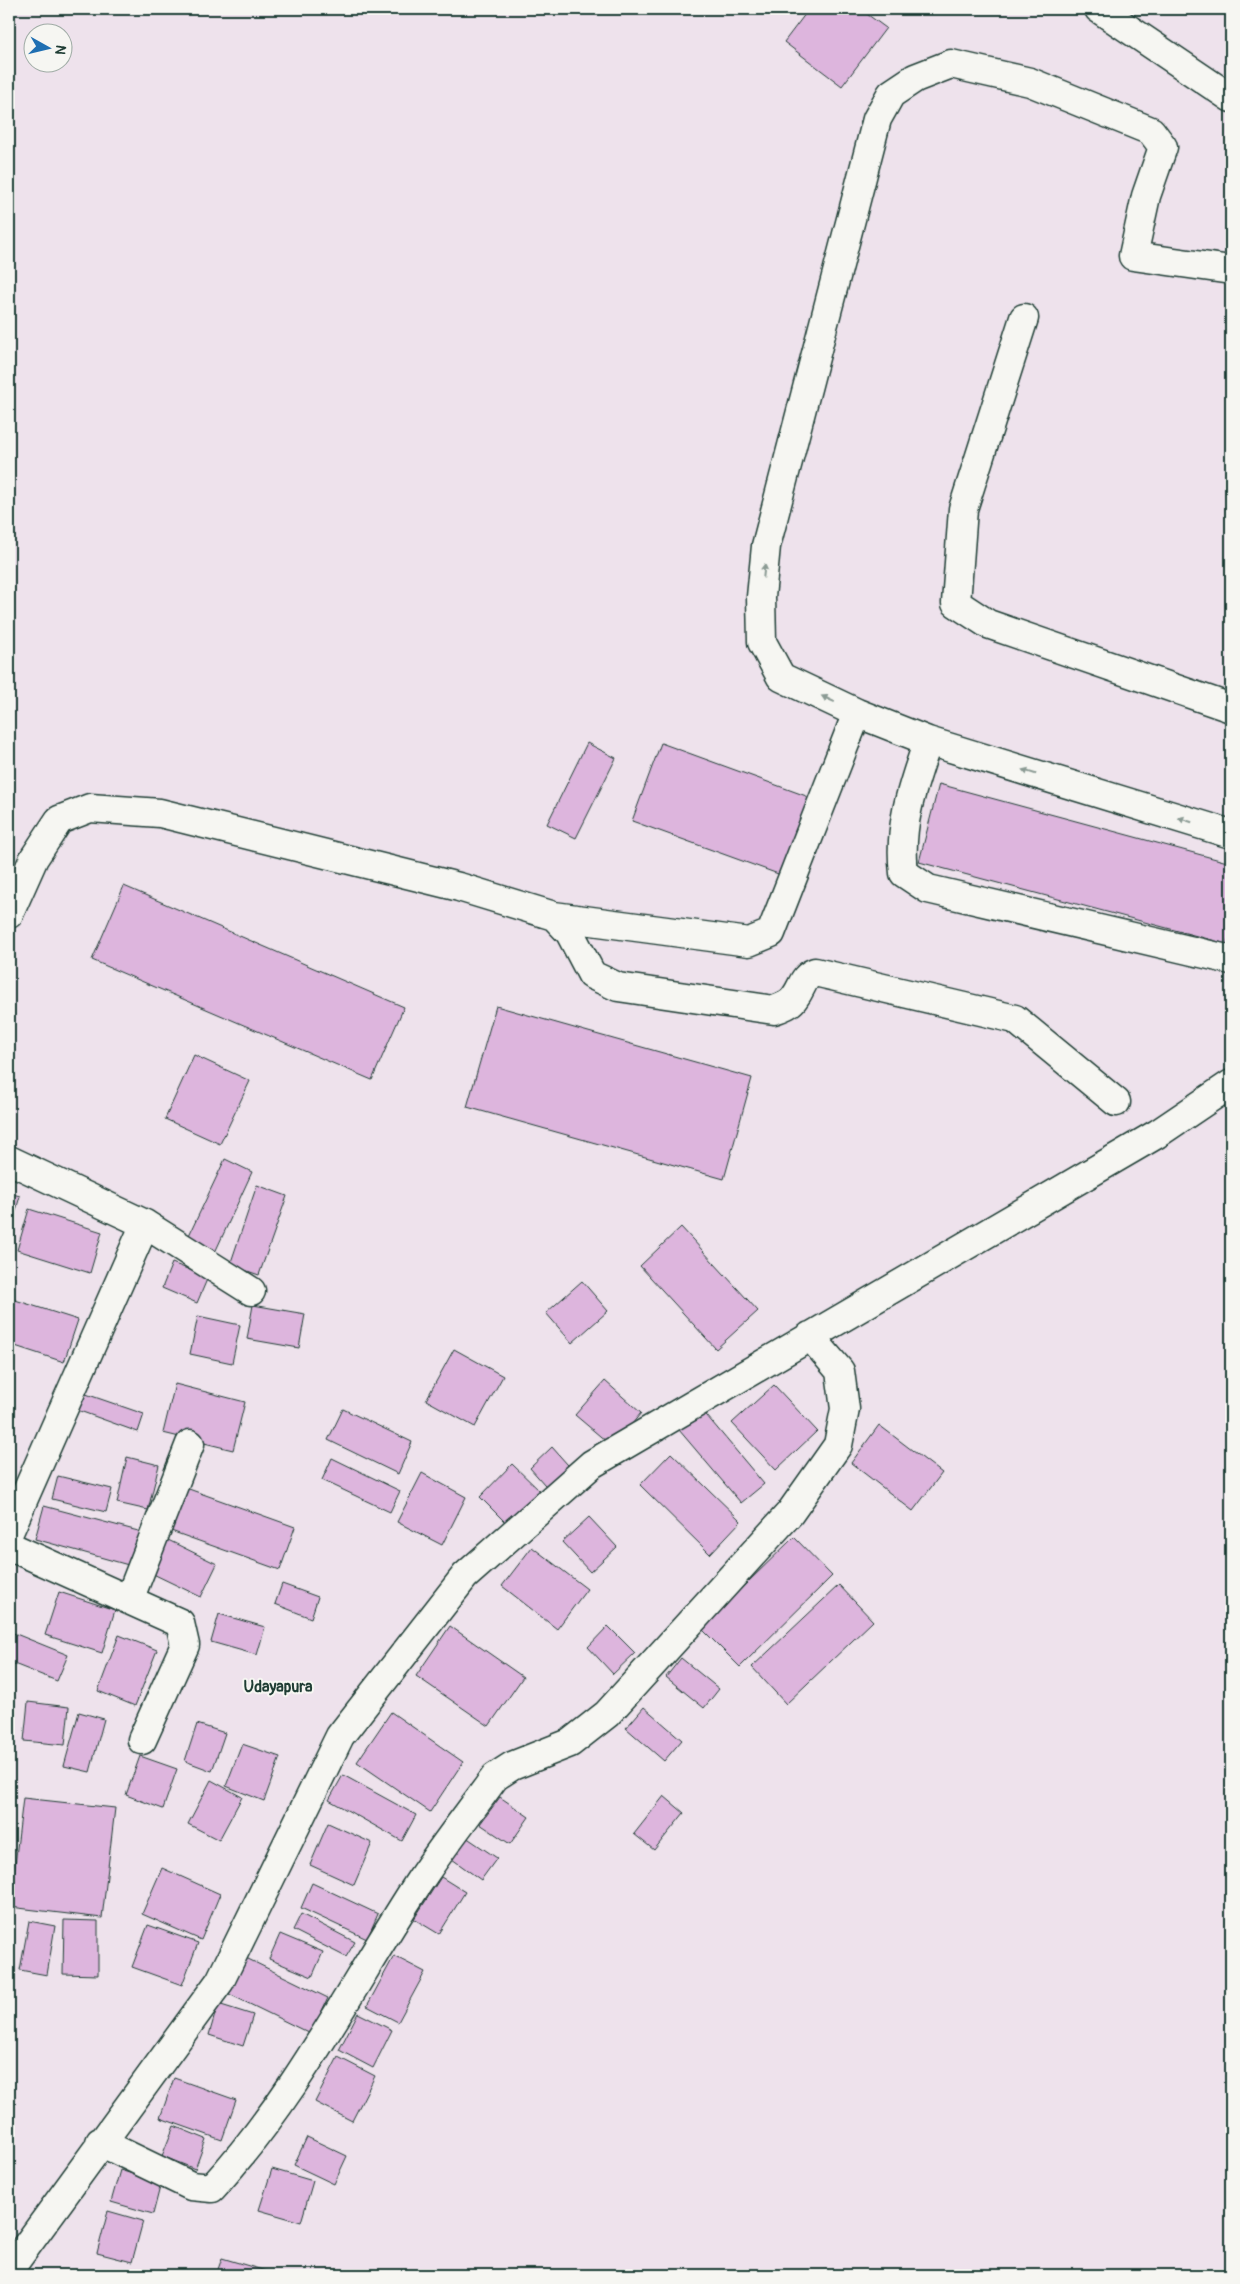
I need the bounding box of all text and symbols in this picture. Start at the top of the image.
north arrow [22,22,72,72]
text: N [51,44,69,56]
one-way arrow [760,562,768,578]
one-way arrow [820,695,835,703]
one-way arrow [1022,767,1037,775]
one-way arrow [1177,815,1192,823]
district label: Udayapura [244,1677,313,1697]

